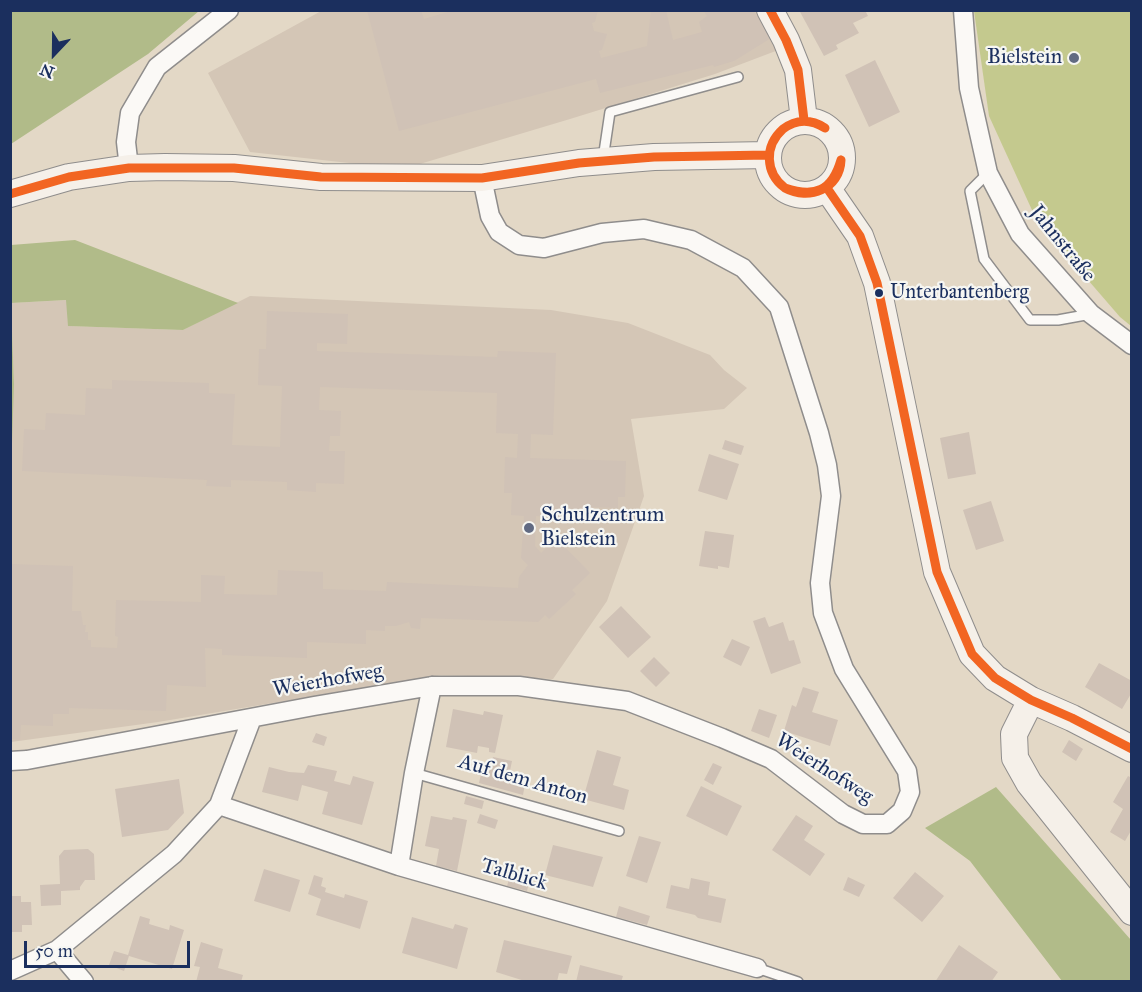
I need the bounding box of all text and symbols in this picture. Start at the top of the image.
north arrow [24,24,84,84]
place label: Bielstein [987,45,1062,71]
marker: Bielstein [1067,51,1081,65]
text: N [37,60,57,83]
street label: Jahnstraße [1023,201,1101,287]
place label: Unterbantenberg [890,281,1029,305]
marker: Unterbantenberg [873,287,885,299]
place label: Schulzentrum Bielstein [541,503,664,553]
marker: Schulzentrum Bielstein [522,521,536,535]
street label: Weierhofweg [271,659,385,703]
street label: Weierhofweg [770,728,878,810]
street label: Auf dem Anton [456,750,590,810]
street label: Talblick [478,854,550,896]
scale bar [27,929,194,967]
text: 50 m [35,940,73,962]

